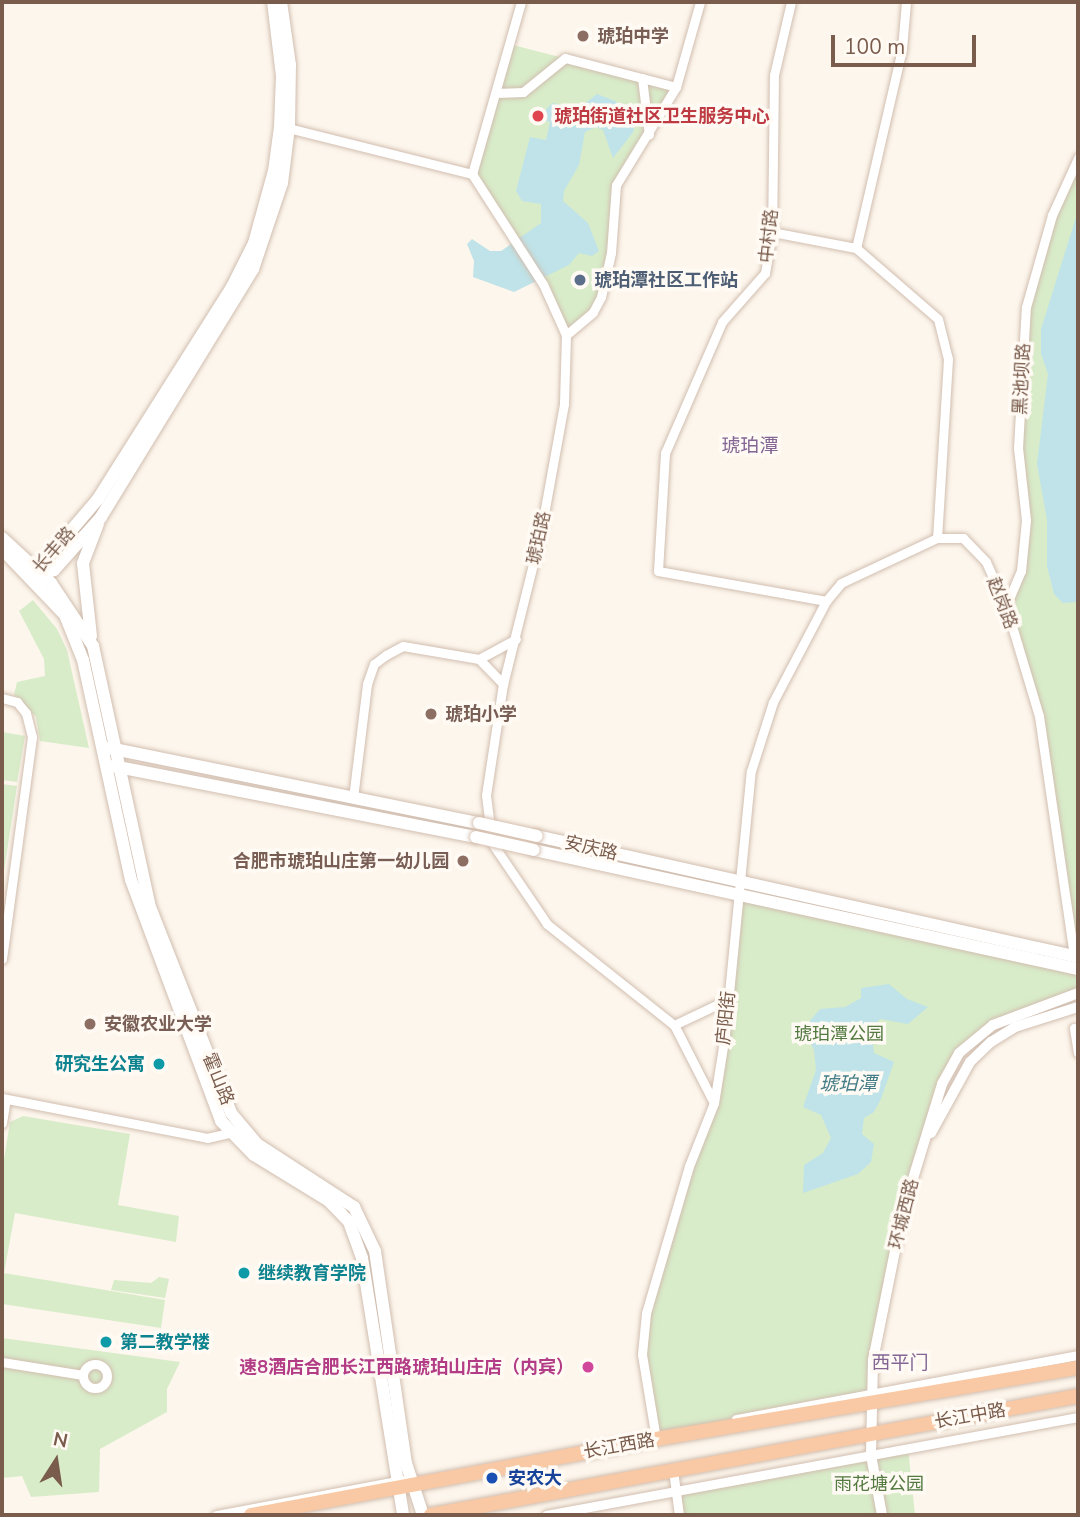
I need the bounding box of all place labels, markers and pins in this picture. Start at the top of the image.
place label: 琥珀中学 [597,25,669,47]
marker: 琥珀中学 [575,28,591,44]
place label: 琥珀街道社区卫生服务中心 [554,105,770,127]
marker: 琥珀街道社区卫生服务中心 [528,106,548,126]
place label: 琥珀潭社区工作站 [594,269,738,291]
marker: 琥珀潭社区工作站 [572,272,588,288]
place label: 琥珀小学 [445,703,517,725]
marker: 琥珀小学 [423,706,439,722]
place label: 合肥市琥珀山庄第一幼儿园 [233,850,449,872]
marker: 合肥市琥珀山庄第一幼儿园 [455,853,471,869]
place label: 安徽农业大学 [104,1013,212,1035]
marker: 安徽农业大学 [82,1016,98,1032]
place label: 研究生公寓 [55,1053,145,1075]
marker: 研究生公寓 [151,1056,167,1072]
place label: 继续教育学院 [258,1262,366,1284]
marker: 继续教育学院 [236,1265,252,1281]
place label: 第二教学楼 [120,1331,210,1353]
marker: 第二教学楼 [98,1334,114,1350]
place label: 速8酒店合肥长江西路琥珀山庄店（内宾） [239,1356,574,1378]
marker: 速8酒店合肥长江西路琥珀山庄店（内宾） [580,1359,596,1375]
place label: 安农大 [508,1467,562,1489]
marker: 安农大 [482,1468,502,1488]

